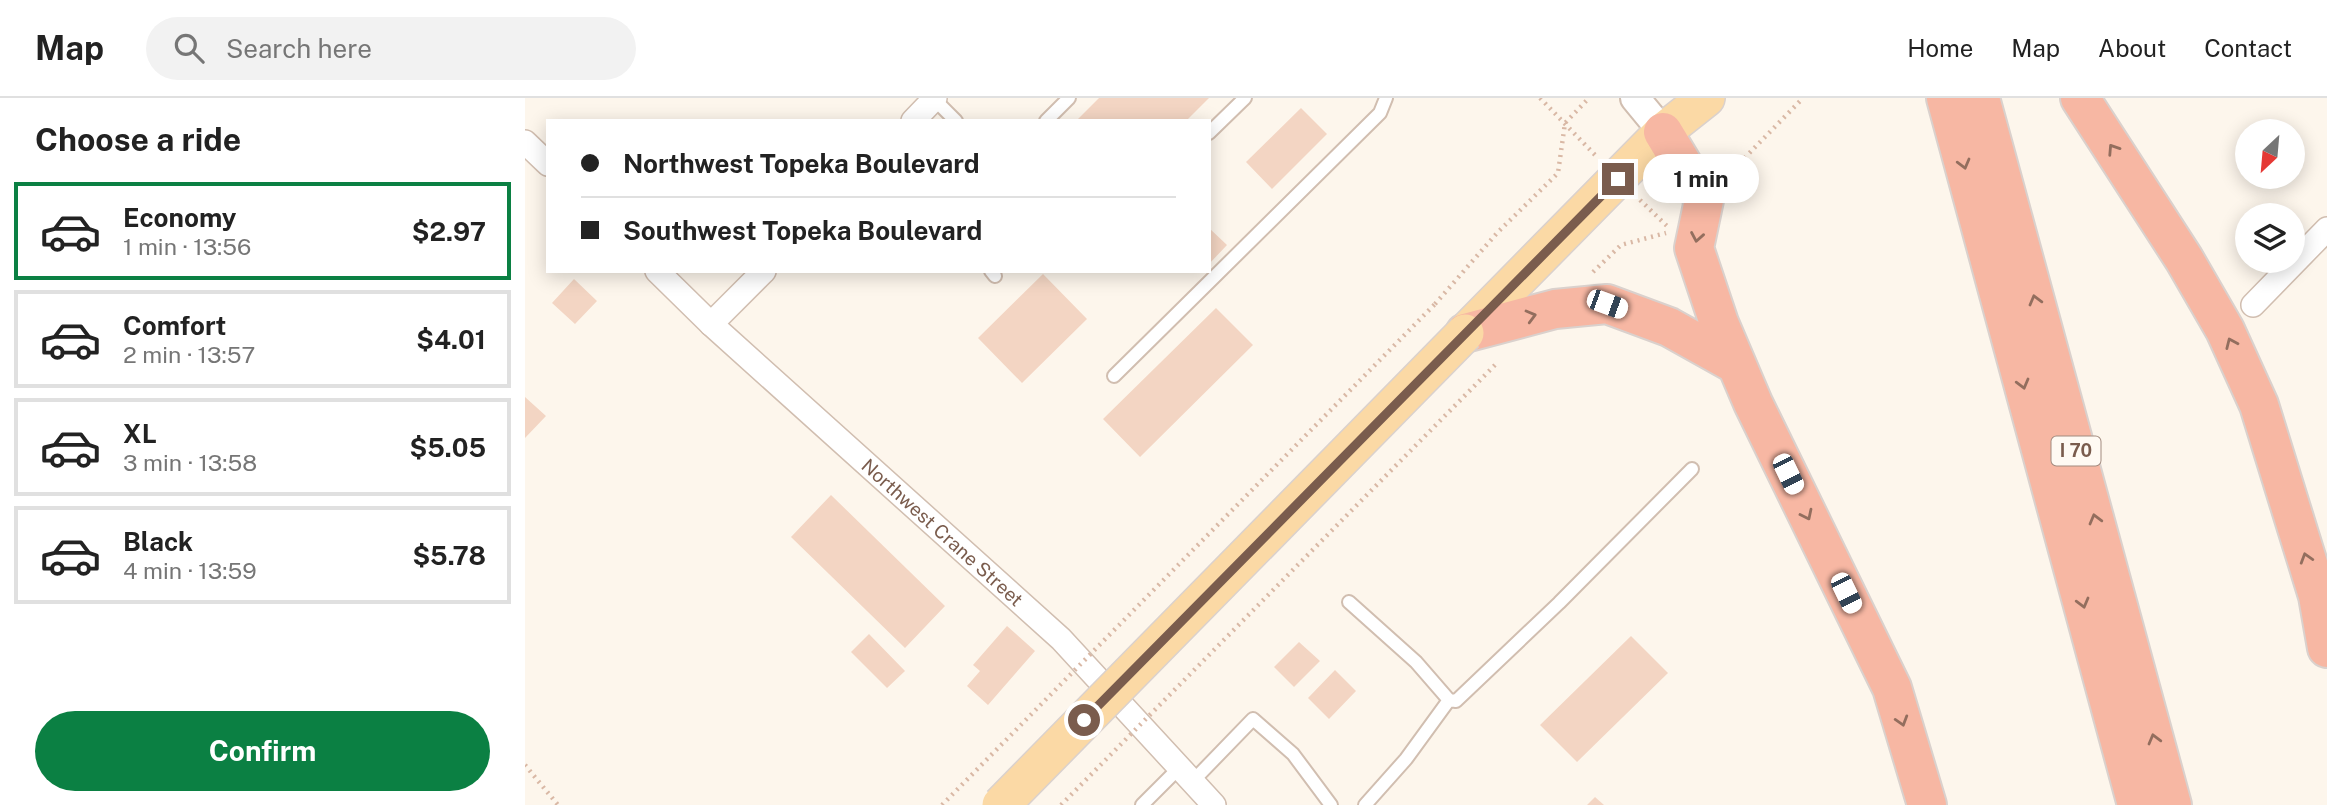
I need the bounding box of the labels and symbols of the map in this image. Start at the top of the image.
north arrow [2235,119,2305,189]
one-way arrow [2108,144,2121,157]
callout: 1 min [1643,154,1758,204]
one-way arrow [1956,158,1970,170]
route end [1602,163,1634,195]
one-way arrow [1690,231,1705,243]
car [1584,287,1631,321]
one-way arrow [2029,294,2043,306]
one-way arrow [1524,309,1536,324]
one-way arrow [2225,338,2239,351]
one-way arrow [2015,377,2030,389]
road number: I 70 [2051,436,2101,466]
car [1770,451,1807,497]
street label: Northwest Crane Street [857,454,1028,610]
one-way arrow [1799,508,1813,520]
one-way arrow [2089,514,2103,526]
one-way arrow [2300,552,2314,565]
car [1828,570,1865,616]
one-way arrow [2074,597,2089,609]
route start [1068,704,1100,736]
one-way arrow [1894,715,1909,727]
one-way arrow [2148,733,2162,745]

